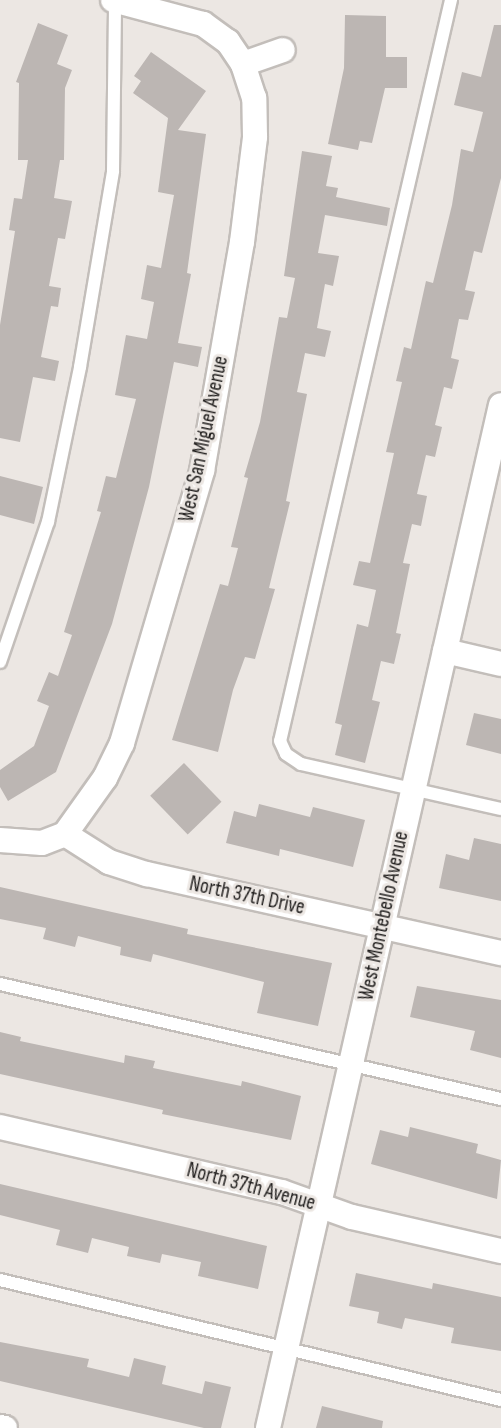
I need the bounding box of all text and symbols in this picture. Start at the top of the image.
street label: West San Miguel Avenue [174,354,234,524]
street label: West Montebello Avenue [354,829,414,1003]
street label: North 37th Drive [187,871,307,921]
street label: North 37th Avenue [184,1158,318,1216]

